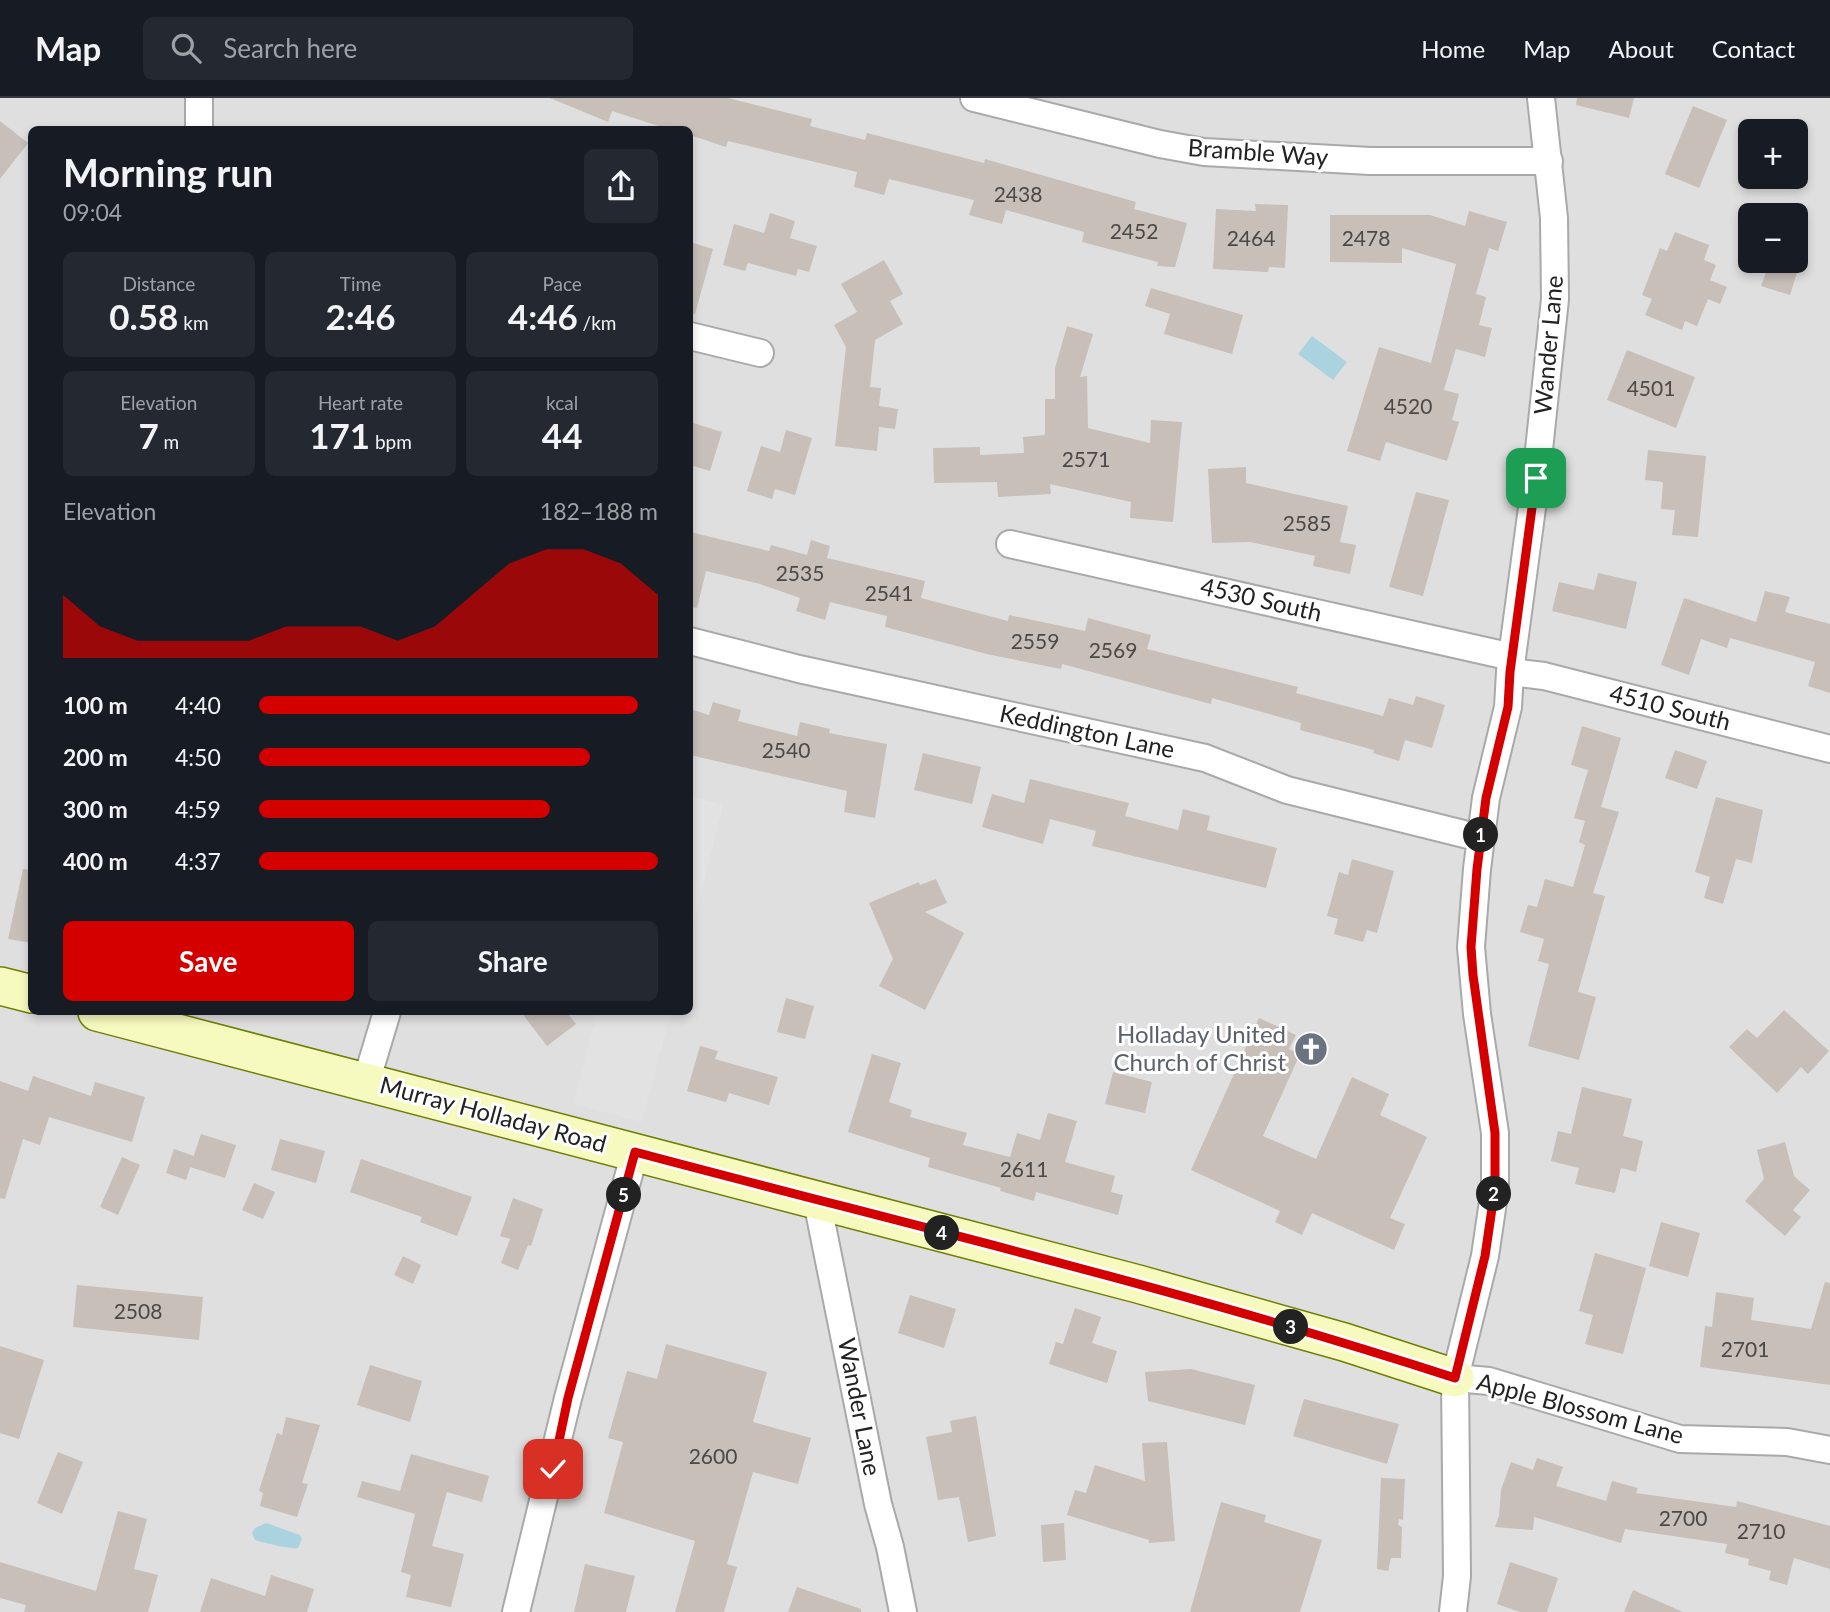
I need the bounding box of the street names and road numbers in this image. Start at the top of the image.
street label: Bramble Way [1187,132,1330,171]
street label: Wander Lane [1527,274,1568,416]
street label: 4530 South [1198,570,1325,627]
street label: 4510 South [1607,678,1734,736]
street label: Keddington Lane [997,698,1177,763]
street label: Murray Holladay Road [377,1069,610,1158]
street label: Wander Lane [833,1335,888,1478]
street label: Apple Blossom Lane [1474,1366,1687,1449]

